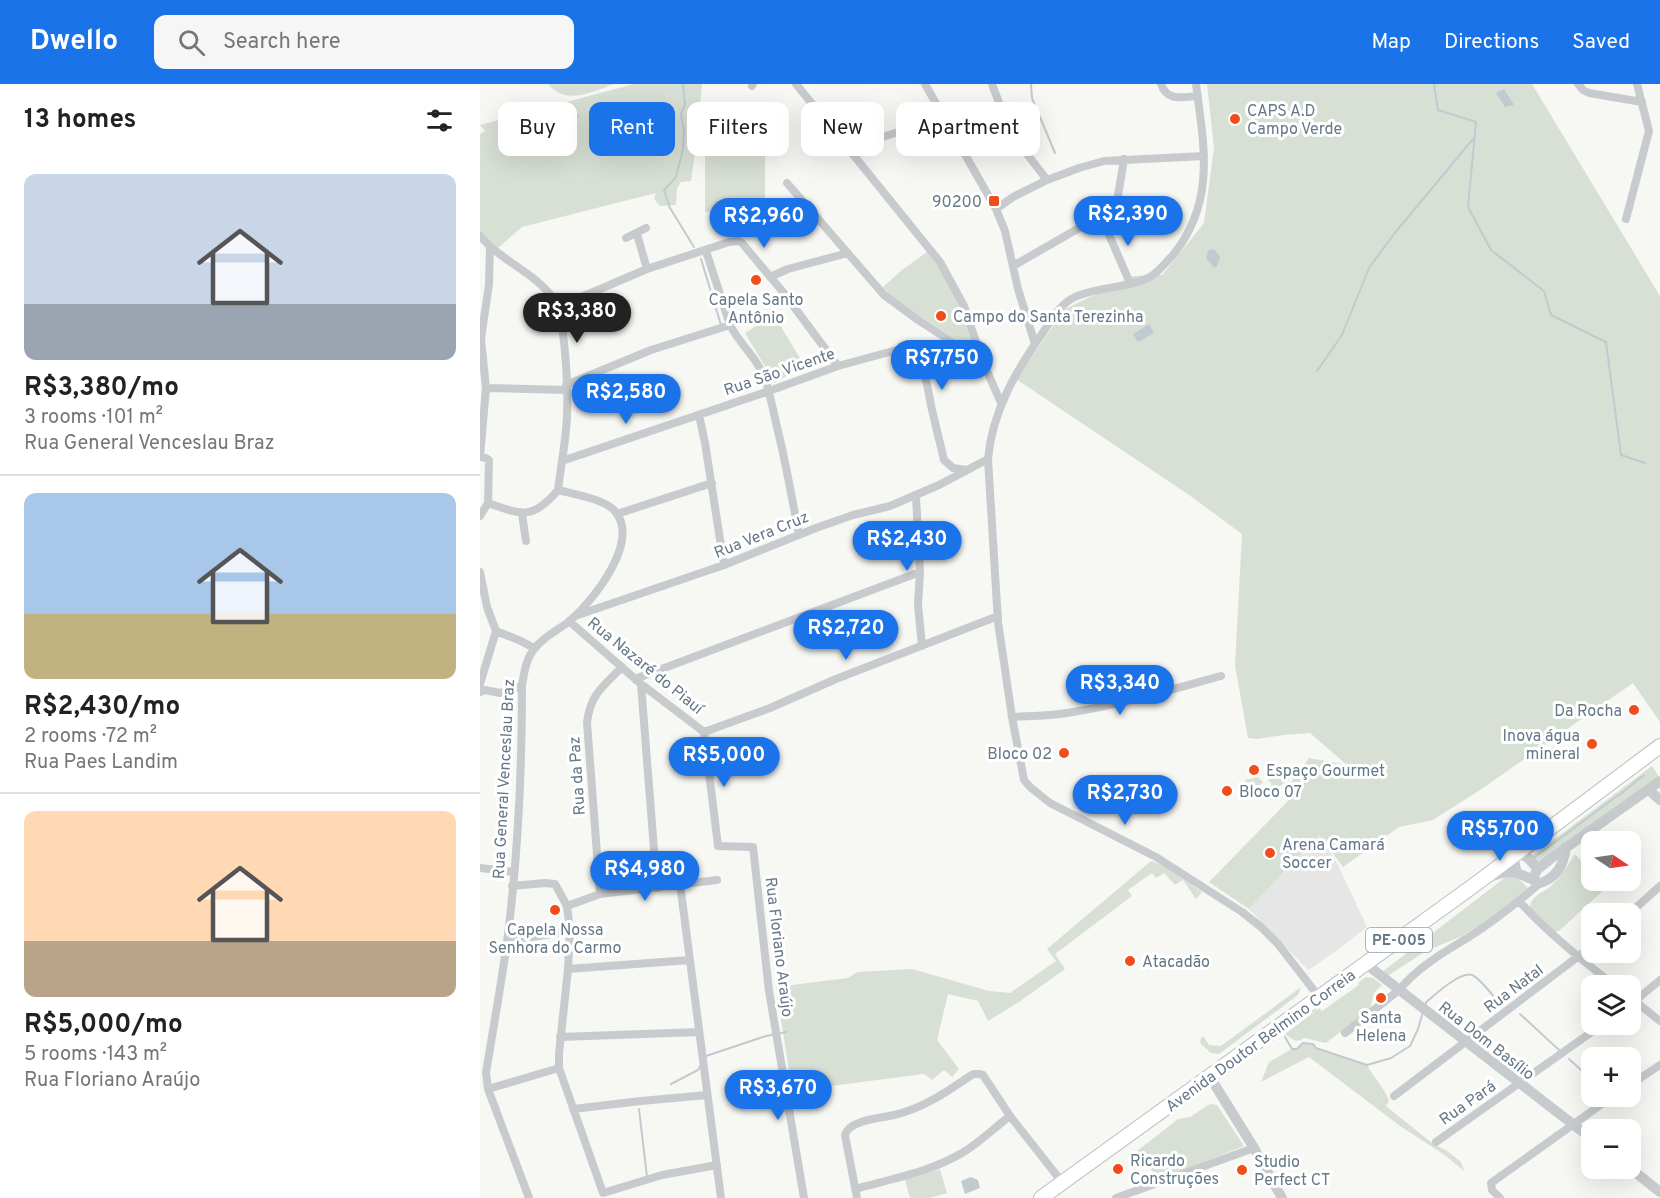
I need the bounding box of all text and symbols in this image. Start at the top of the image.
search box [154,15,574,69]
text: Dwello [30,24,118,60]
icon: search [175,26,208,59]
text: Search here [223,29,341,56]
text: Map [1371,29,1411,56]
text: Directions [1444,29,1539,56]
text: Saved [1572,29,1630,56]
chip: Buy [498,102,577,156]
chip: Rent [589,102,675,156]
chip: Filters [687,102,789,156]
chip: New [801,102,884,156]
chip: Apartment [896,102,1040,156]
place label: CAPS A.D Campo Verde [1247,102,1342,140]
text: 13 homes [24,104,136,137]
icon: filters [423,104,456,137]
marker: CAPS A.D Campo Verde [1228,112,1242,126]
place label: 90200 [932,193,982,213]
marker: 90200 [987,194,1001,208]
pin: R$2,390 [1073,196,1183,247]
pin: R$2,960 [709,198,819,249]
text: R$2,390 [1088,202,1168,228]
text: R$2,960 [724,204,804,230]
icon: home [186,213,294,321]
marker: Capela Santo Antônio [749,273,763,287]
place label: Capela Santo Antônio [708,291,804,329]
pin: R$3,380 [522,293,632,344]
text: R$3,380 [537,299,617,325]
place label: Campo do Santa Terezinha [953,308,1143,328]
marker: Campo do Santa Terezinha [934,309,948,323]
pin: R$7,750 [887,340,997,391]
street label: Rua São Vicente [721,344,838,401]
text: R$7,750 [905,346,979,372]
text: R$3,380/mo [24,372,179,405]
pin: R$2,580 [571,374,681,425]
text: R$2,580 [586,380,666,406]
text: 3 rooms · 101 m² [24,405,163,431]
text: Rua General Venceslau Braz [24,431,275,457]
street label: Rua Vera Cruz [711,508,812,564]
pin: R$2,430 [852,521,962,572]
text: R$2,430 [867,527,947,553]
icon: home [186,532,294,640]
pin: R$2,720 [791,610,901,661]
street label: Rua Nazaré do Piauí [583,614,708,721]
text: R$2,720 [807,616,885,642]
pin: R$3,340 [1065,665,1175,716]
text: R$3,340 [1080,671,1160,697]
street label: Rua General Venceslau Braz [490,679,520,880]
text: R$2,430/mo [24,691,180,724]
place label: Da Rocha [1554,702,1622,722]
marker: Da Rocha [1627,703,1641,717]
text: 2 rooms · 72 m² [24,724,157,750]
place label: Inova água mineral [1502,727,1580,765]
street label: Rua da Paz [565,736,591,816]
pin: R$5,000 [669,737,779,788]
marker: Inova água mineral [1585,737,1599,751]
text: R$5,000 [683,743,765,769]
place label: Bloco 02 [987,745,1052,765]
marker: Bloco 02 [1057,746,1071,760]
text: Rua Paes Landim [24,750,178,776]
place label: Espaço Gourmet [1266,762,1385,782]
marker: Espaço Gourmet [1247,763,1261,777]
pin: R$2,730 [1070,775,1180,826]
text: R$2,730 [1087,781,1163,807]
place label: Bloco 07 [1239,783,1302,803]
marker: Bloco 07 [1220,784,1234,798]
pin: R$5,700 [1445,811,1555,862]
text: R$5,700 [1461,817,1539,843]
north arrow [1581,831,1641,891]
map controls [1581,831,1641,1179]
place label: Arena Camará Soccer [1282,836,1385,874]
marker: Arena Camará Soccer [1263,846,1277,860]
icon: home [186,850,294,958]
pin: R$4,980 [590,851,700,902]
text: R$4,980 [604,857,686,883]
street label: Rua Floriano Araújo [759,876,797,1019]
marker: Capela Nossa Senhora do Carmo [548,903,562,917]
button: locate [1581,903,1641,963]
place label: Capela Nossa Senhora do Carmo [489,921,621,959]
road number: PE-005 [1366,928,1432,952]
place label: Atacadão [1142,953,1210,973]
marker: Atacadão [1123,954,1137,968]
street label: Rua Natal [1481,961,1548,1018]
street label: Avenida Doutor Belmino Correia [1162,966,1360,1117]
button: layers [1581,975,1641,1035]
marker: Santa Helena [1374,991,1388,1005]
street label: Rua Dom Basílio [1434,998,1538,1085]
text: R$5,000/mo [24,1009,183,1042]
place label: Santa Helena [1356,1009,1406,1047]
text: 5 rooms · 143 m² [24,1042,167,1068]
button: + [1581,1047,1641,1107]
text: Rua Floriano Araújo [24,1068,200,1094]
pin: R$3,670 [723,1070,833,1121]
text: R$3,670 [739,1076,817,1102]
street label: Rua Pará [1436,1077,1500,1130]
button: − [1581,1119,1641,1179]
place label: Ricardo Construções [1130,1152,1219,1190]
place label: Studio Perfect CT [1254,1153,1330,1191]
marker: Ricardo Construções [1111,1162,1125,1176]
marker: Studio Perfect CT [1235,1163,1249,1177]

